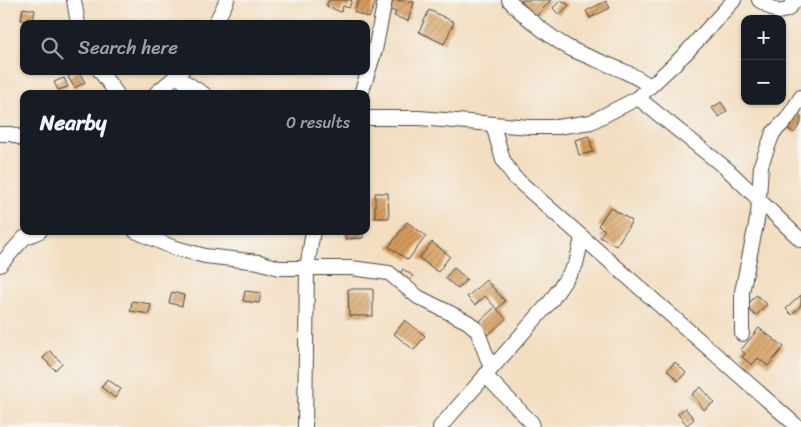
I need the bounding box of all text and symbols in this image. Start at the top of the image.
map controls [741,15,786,105]
button: + [741,15,786,60]
search box [20,20,370,75]
text: Search here [78,31,178,64]
icon: search [38,34,66,62]
button: − [741,60,786,105]
text: Nearby [40,104,106,142]
text: 0 results [286,108,350,137]

